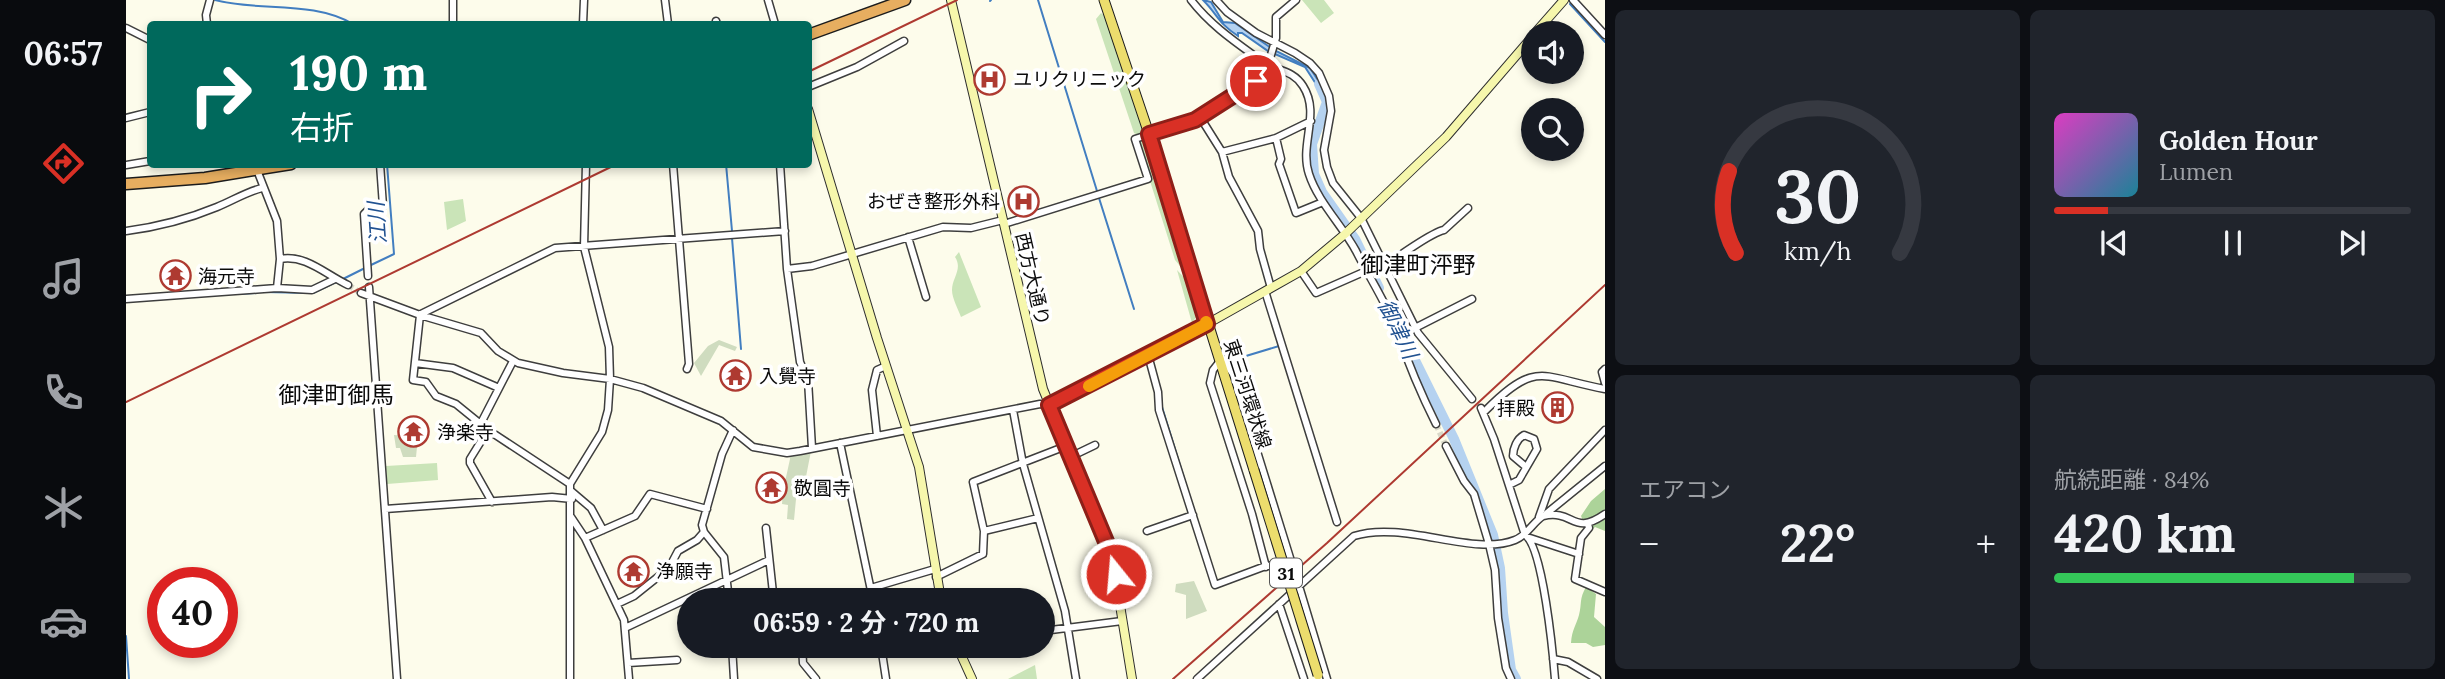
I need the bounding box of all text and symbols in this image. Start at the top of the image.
map controls [1521,21,1584,161]
button: sound [1521,21,1584,84]
text: 06:57 [23,33,103,74]
text: 190 m [290,41,427,103]
icon: right [175,49,266,140]
pin [1226,51,1286,111]
hospital icon: ユリクリニック [973,62,1007,96]
icon: arrive [1237,62,1275,100]
place label: ユリクリニック [1013,67,1146,91]
button: search [1521,98,1584,161]
text: 右折 [290,107,354,148]
text: Golden Hour [2159,124,2318,157]
icon: directions [39,139,88,188]
text: 30 [1774,151,1861,244]
text: Lumen [2159,157,2233,186]
hospital icon: おぜき整形外科 [1006,184,1040,218]
place label: おぜき整形外科 [867,189,1000,213]
water label: 江川 [362,199,392,245]
icon: previous [2095,224,2133,262]
icon: pause [2214,224,2252,262]
icon: next [2333,224,2371,262]
street label: 西方大通り [1011,230,1055,328]
text: km/h [1784,235,1851,267]
district label: 御津町泙野 [1361,250,1476,279]
icon: music [39,254,88,303]
temple icon: 海元寺 [158,259,192,293]
place label: 海元寺 [198,264,255,288]
water label: 御津川 [1372,295,1425,365]
street label: 東三河環状線 [1219,336,1277,452]
temple icon: 入覺寺 [719,359,753,393]
place label: 入覺寺 [759,364,816,388]
icon: phone [39,368,88,417]
district label: 御津町御馬 [279,380,394,409]
building icon: 拝殿 [1541,391,1575,425]
place label: 拝殿 [1497,396,1535,420]
temple icon: 浄楽寺 [397,415,431,449]
place label: 浄楽寺 [437,420,494,444]
text: 航続距離 · 84% [2054,465,2209,494]
temple icon: 敬圓寺 [754,471,788,505]
text: エアコン [1639,475,1731,504]
place label: 敬圓寺 [794,476,851,500]
icon: climate [39,483,88,532]
text: 420 km [2054,500,2236,566]
text: 22° [1780,510,1855,576]
text: − [1639,520,1659,568]
text: + [1976,520,1996,568]
position arrow [1079,537,1153,611]
temple icon: 浄願寺 [616,554,650,588]
road number: 31 [1270,558,1302,588]
place label: 浄願寺 [656,559,713,583]
speed limit sign: 40 [147,567,238,658]
icon: car [39,597,88,646]
text: 06:59 · 2 分 · 720 m [753,606,979,639]

